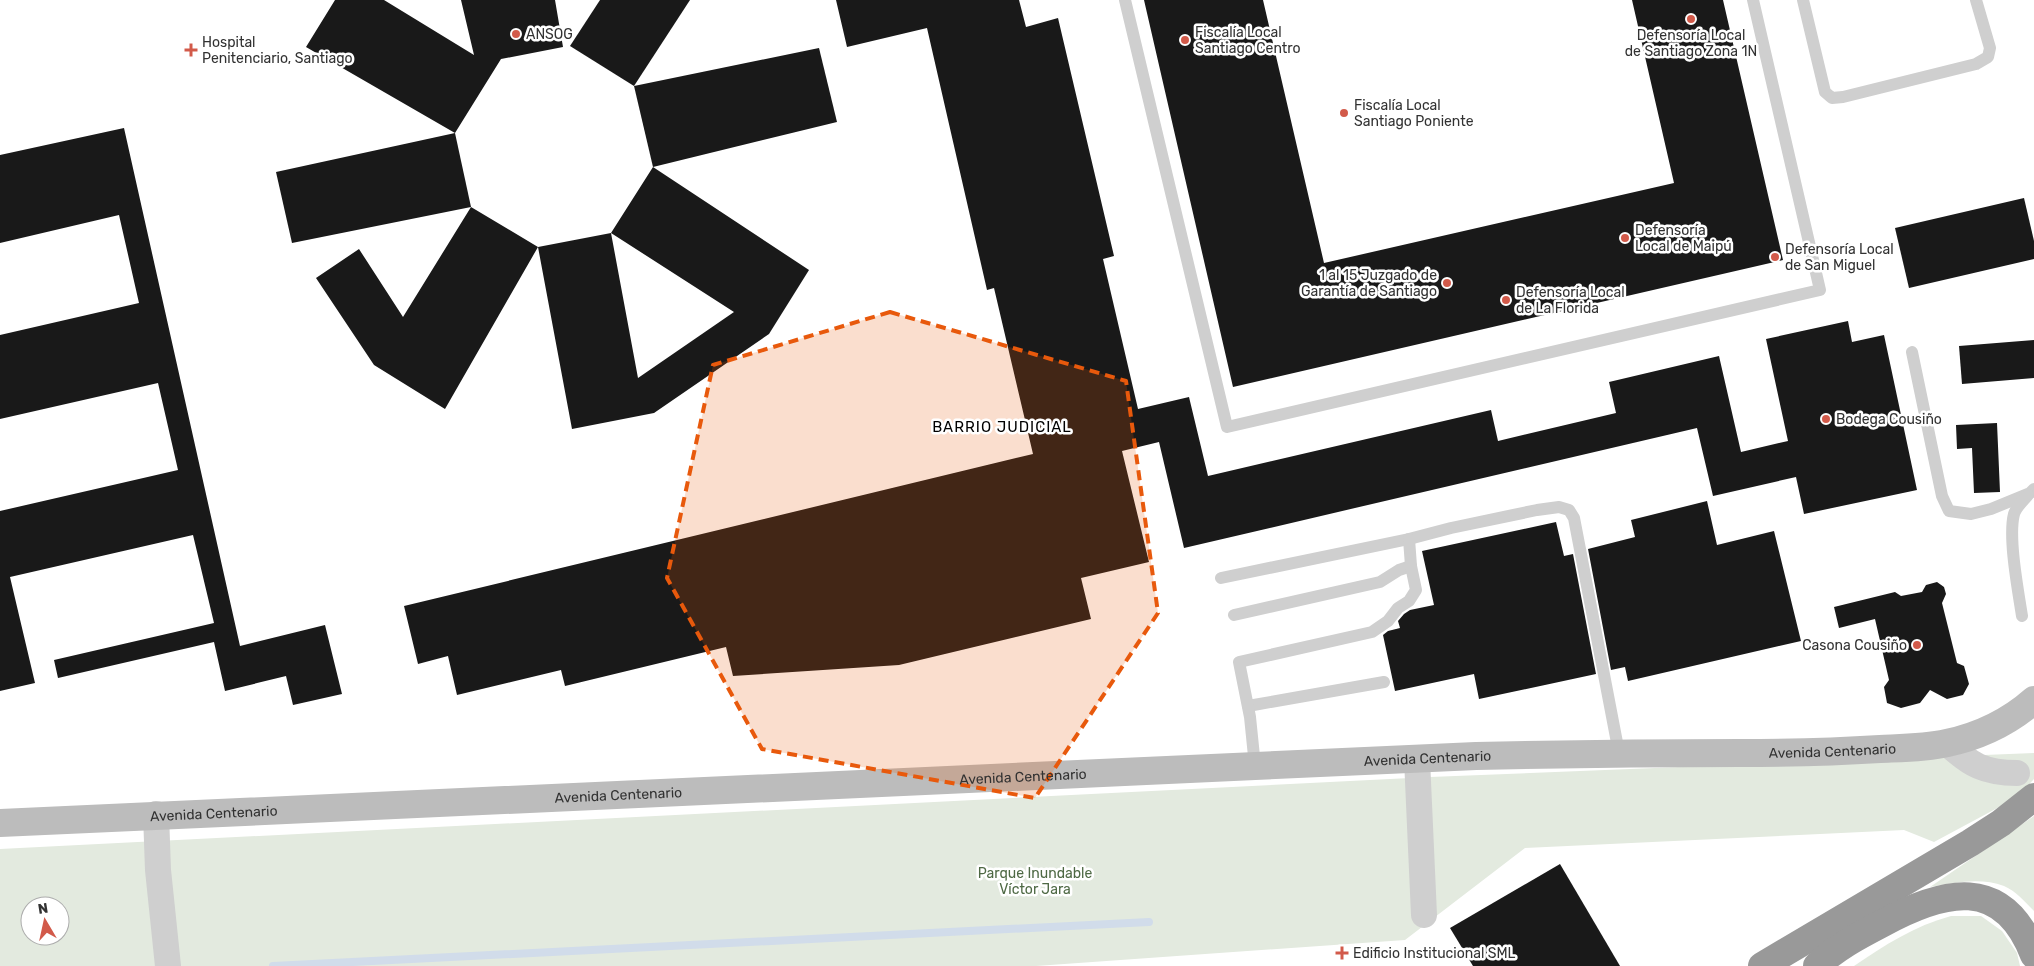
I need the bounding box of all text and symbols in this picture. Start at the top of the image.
marker: Defensoría Local de Santiago Zona 1N [1685,13,1697,25]
place label: Fiscalía Local Santiago Centro [1195,24,1300,57]
place label: ANSOG [526,26,573,43]
place label: Defensoría Local de Santiago Zona 1N [1625,27,1757,60]
marker: ANSOG [510,28,522,40]
place label: Hospital Penitenciario, Santiago [202,34,353,67]
marker: Fiscalía Local Santiago Centro [1179,34,1191,46]
marker: Hospital Penitenciario, Santiago [184,43,198,57]
place label: Fiscalía Local Santiago Poniente [1354,97,1474,130]
marker: Fiscalía Local Santiago Poniente [1338,107,1350,119]
place label: Defensoría Local de Maipú [1635,222,1732,255]
marker: Defensoría Local de Maipú [1619,232,1631,244]
place label: Defensoría Local de San Miguel [1785,241,1894,274]
marker: Defensoría Local de San Miguel [1769,251,1781,263]
place label: 1 al 15 Juzgado de Garantía de Santiago [1301,267,1437,300]
marker: 1 al 15 Juzgado de Garantía de Santiago [1441,277,1453,289]
place label: Defensoría Local de La Florida [1516,284,1625,317]
marker: Defensoría Local de La Florida [1500,294,1512,306]
place label: Bodega Cousiño [1836,411,1942,428]
marker: Bodega Cousiño [1820,413,1832,425]
district label: BARRIO JUDICIAL [932,418,1072,436]
place label: Casona Cousiño [1802,637,1907,654]
marker: Casona Cousiño [1911,639,1923,651]
street label: Avenida Centenario [1769,740,1896,761]
street label: Avenida Centenario [1363,747,1491,770]
street label: Avenida Centenario [959,765,1087,788]
street label: Avenida Centenario [554,784,682,806]
street label: Avenida Centenario [150,802,278,825]
park label: Parque Inundable Víctor Jara [978,865,1092,898]
north arrow [20,896,70,946]
text: N [37,899,49,918]
place label: Edificio Institucional SML [1353,945,1516,962]
marker: Edificio Institucional SML [1335,946,1349,960]

